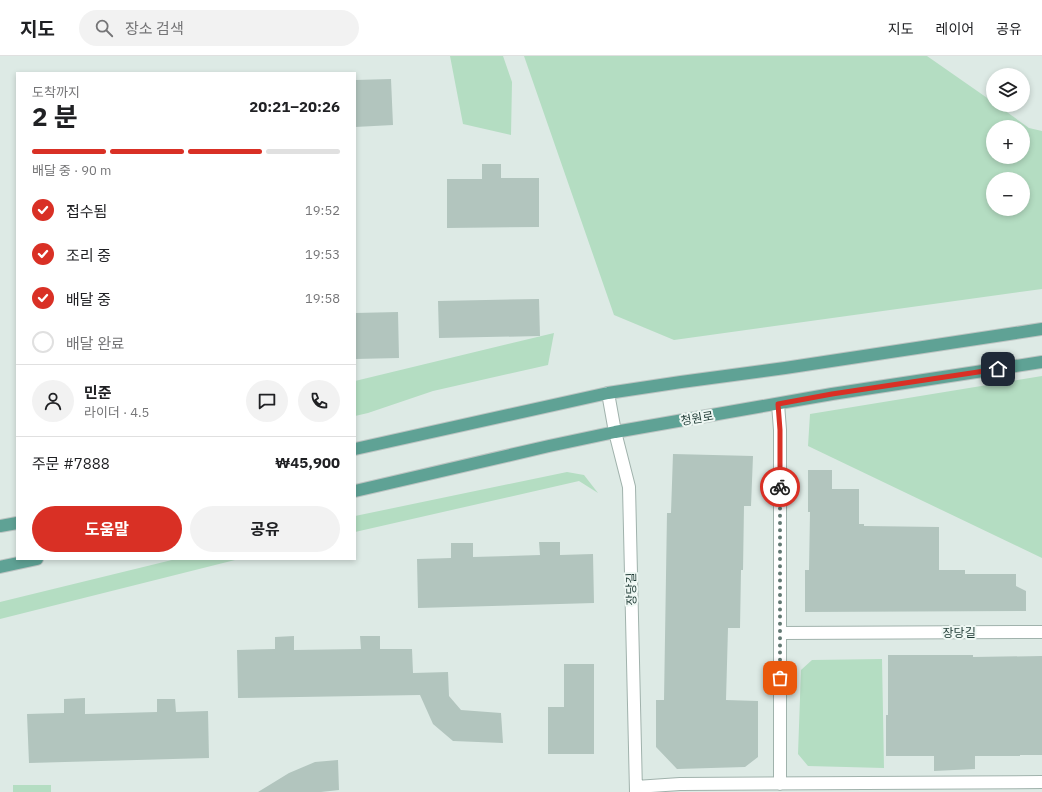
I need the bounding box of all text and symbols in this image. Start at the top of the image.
search box [79,10,359,46]
text: 지도 [20,17,55,41]
icon: search [93,17,115,39]
text: 장소 검색 [125,19,184,38]
text: 지도 [888,20,914,38]
text: 레이어 [936,20,974,38]
text: 공유 [996,20,1022,38]
map controls [986,68,1030,216]
button: layers [986,68,1030,112]
text: 도착까지 [32,84,80,101]
text: 20:21–20:26 [249,97,340,116]
text: 2 분 [32,99,78,133]
button: + [986,120,1030,164]
text: 배달 중 · 90 m [32,162,111,179]
button: − [986,172,1030,216]
icon: check [32,199,54,221]
text: 접수됨 [66,202,107,221]
text: 19:52 [305,202,340,219]
icon: check [32,243,54,265]
text: 조리 중 [66,246,111,265]
text: 19:53 [305,246,340,263]
icon: check [32,287,54,309]
text: 배달 중 [66,290,111,309]
text: 19:58 [305,290,340,307]
text: 배달 완료 [66,334,125,353]
pin [981,352,1015,386]
icon: home [987,358,1009,380]
button: person [32,380,74,422]
button: chat [246,380,288,422]
button: phone [298,380,340,422]
text: 민준 [84,383,112,402]
text: 라이더 · 4.5 [84,404,149,421]
street label: 청원로 [679,408,715,428]
text: ₩45,900 [275,453,340,472]
text: 주문 #7888 [32,454,110,473]
courier [760,467,800,507]
icon: bike [769,476,791,498]
button: 도움말 [32,506,182,552]
button: 공유 [190,506,340,552]
street label: 장당길 [623,572,639,606]
street label: 장당길 [942,625,976,640]
pin [763,661,797,695]
icon: bag [769,667,791,689]

